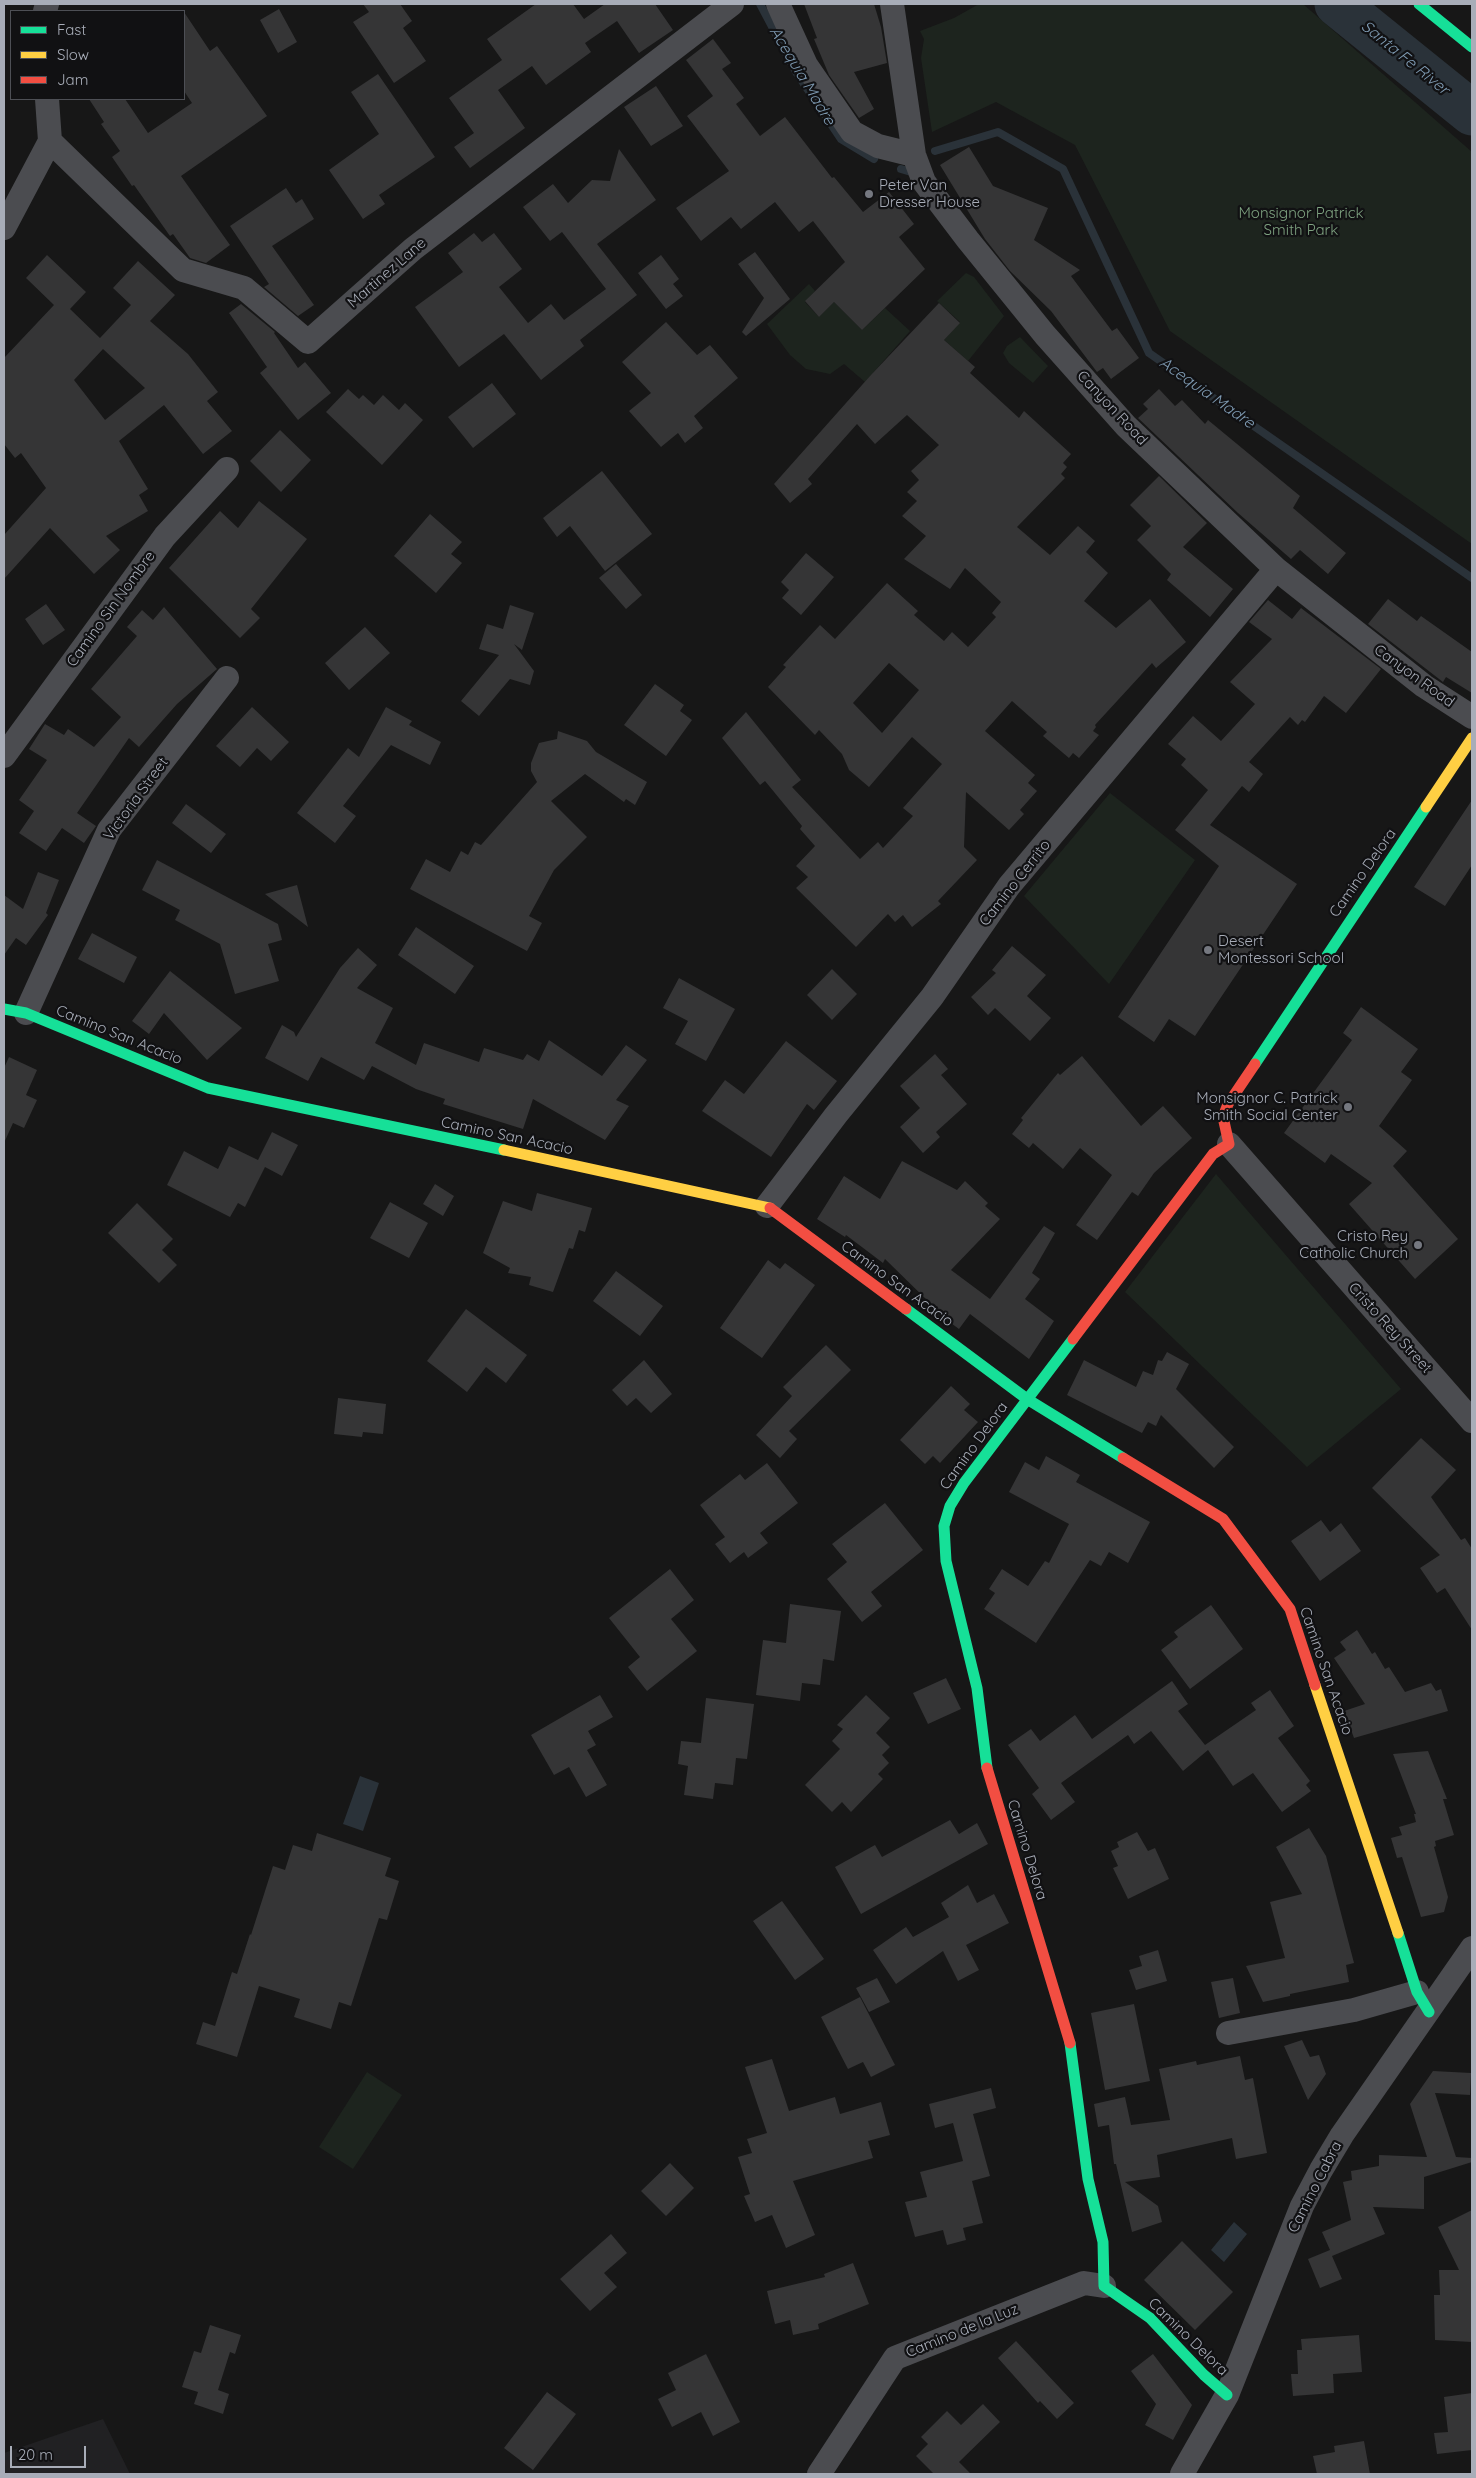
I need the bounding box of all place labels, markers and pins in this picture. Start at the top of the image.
place label: Peter Van Dresser House [879,176,980,211]
marker: Peter Van Dresser House [863,188,875,200]
place label: Desert Montessori School [1218,932,1344,967]
marker: Desert Montessori School [1202,944,1214,956]
place label: Monsignor C. Patrick Smith Social Center [1196,1089,1338,1124]
marker: Monsignor C. Patrick Smith Social Center [1342,1101,1354,1113]
place label: Cristo Rey Catholic Church [1299,1227,1408,1262]
marker: Cristo Rey Catholic Church [1412,1239,1424,1251]

